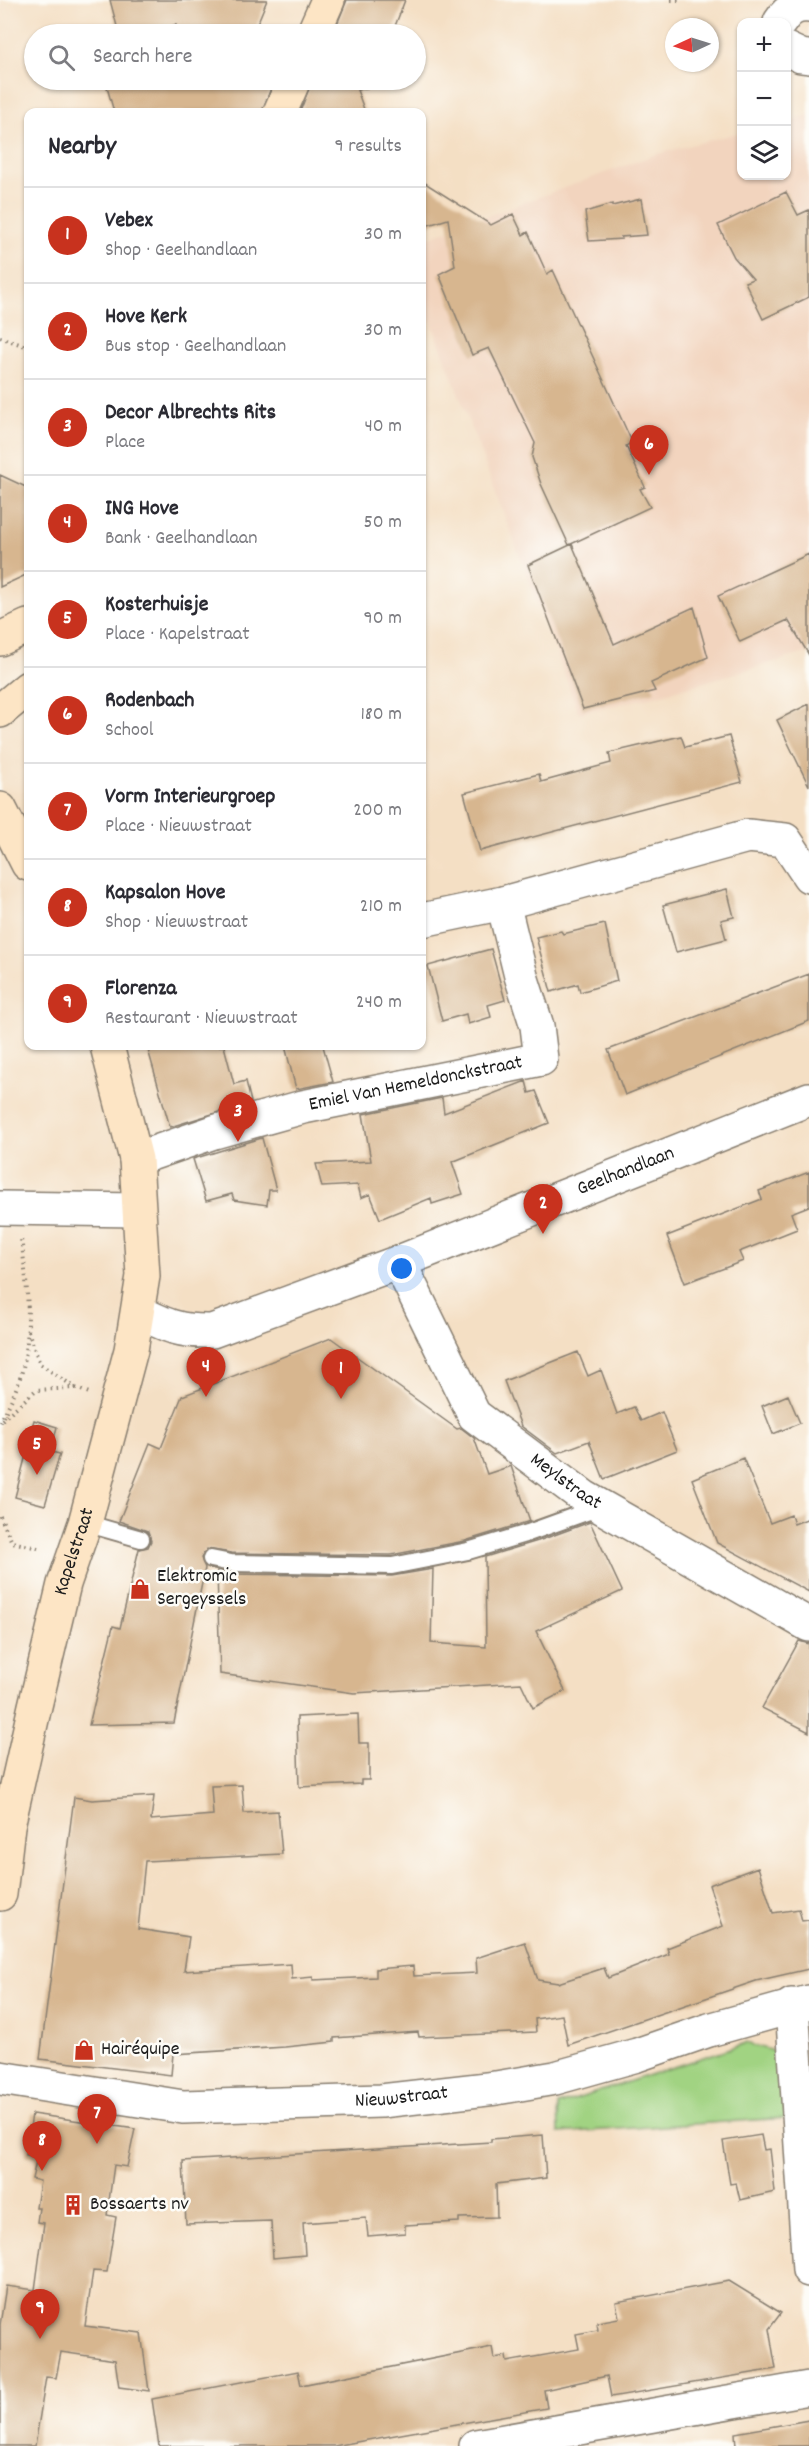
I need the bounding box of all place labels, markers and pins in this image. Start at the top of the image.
pin: 6 [630,426,668,475]
pin: 3 [218,1092,258,1142]
pin: 2 [524,1184,562,1234]
pin: 4 [186,1348,226,1397]
pin: 1 [322,1350,360,1399]
pin: 5 [18,1426,57,1475]
place label: Elektromic Sergeyssels [157,1563,247,1614]
shop icon: Elektromic Sergeyssels [128,1577,152,1601]
place label: Hairéquipe [101,2036,180,2064]
shop icon: Hairéquipe [72,2038,96,2062]
pin: 7 [78,2094,116,2144]
pin: 8 [22,2122,62,2171]
place label: Bossaerts nv [90,2191,189,2219]
building icon: Bossaerts nv [61,2193,85,2217]
pin: 9 [20,2290,60,2339]

